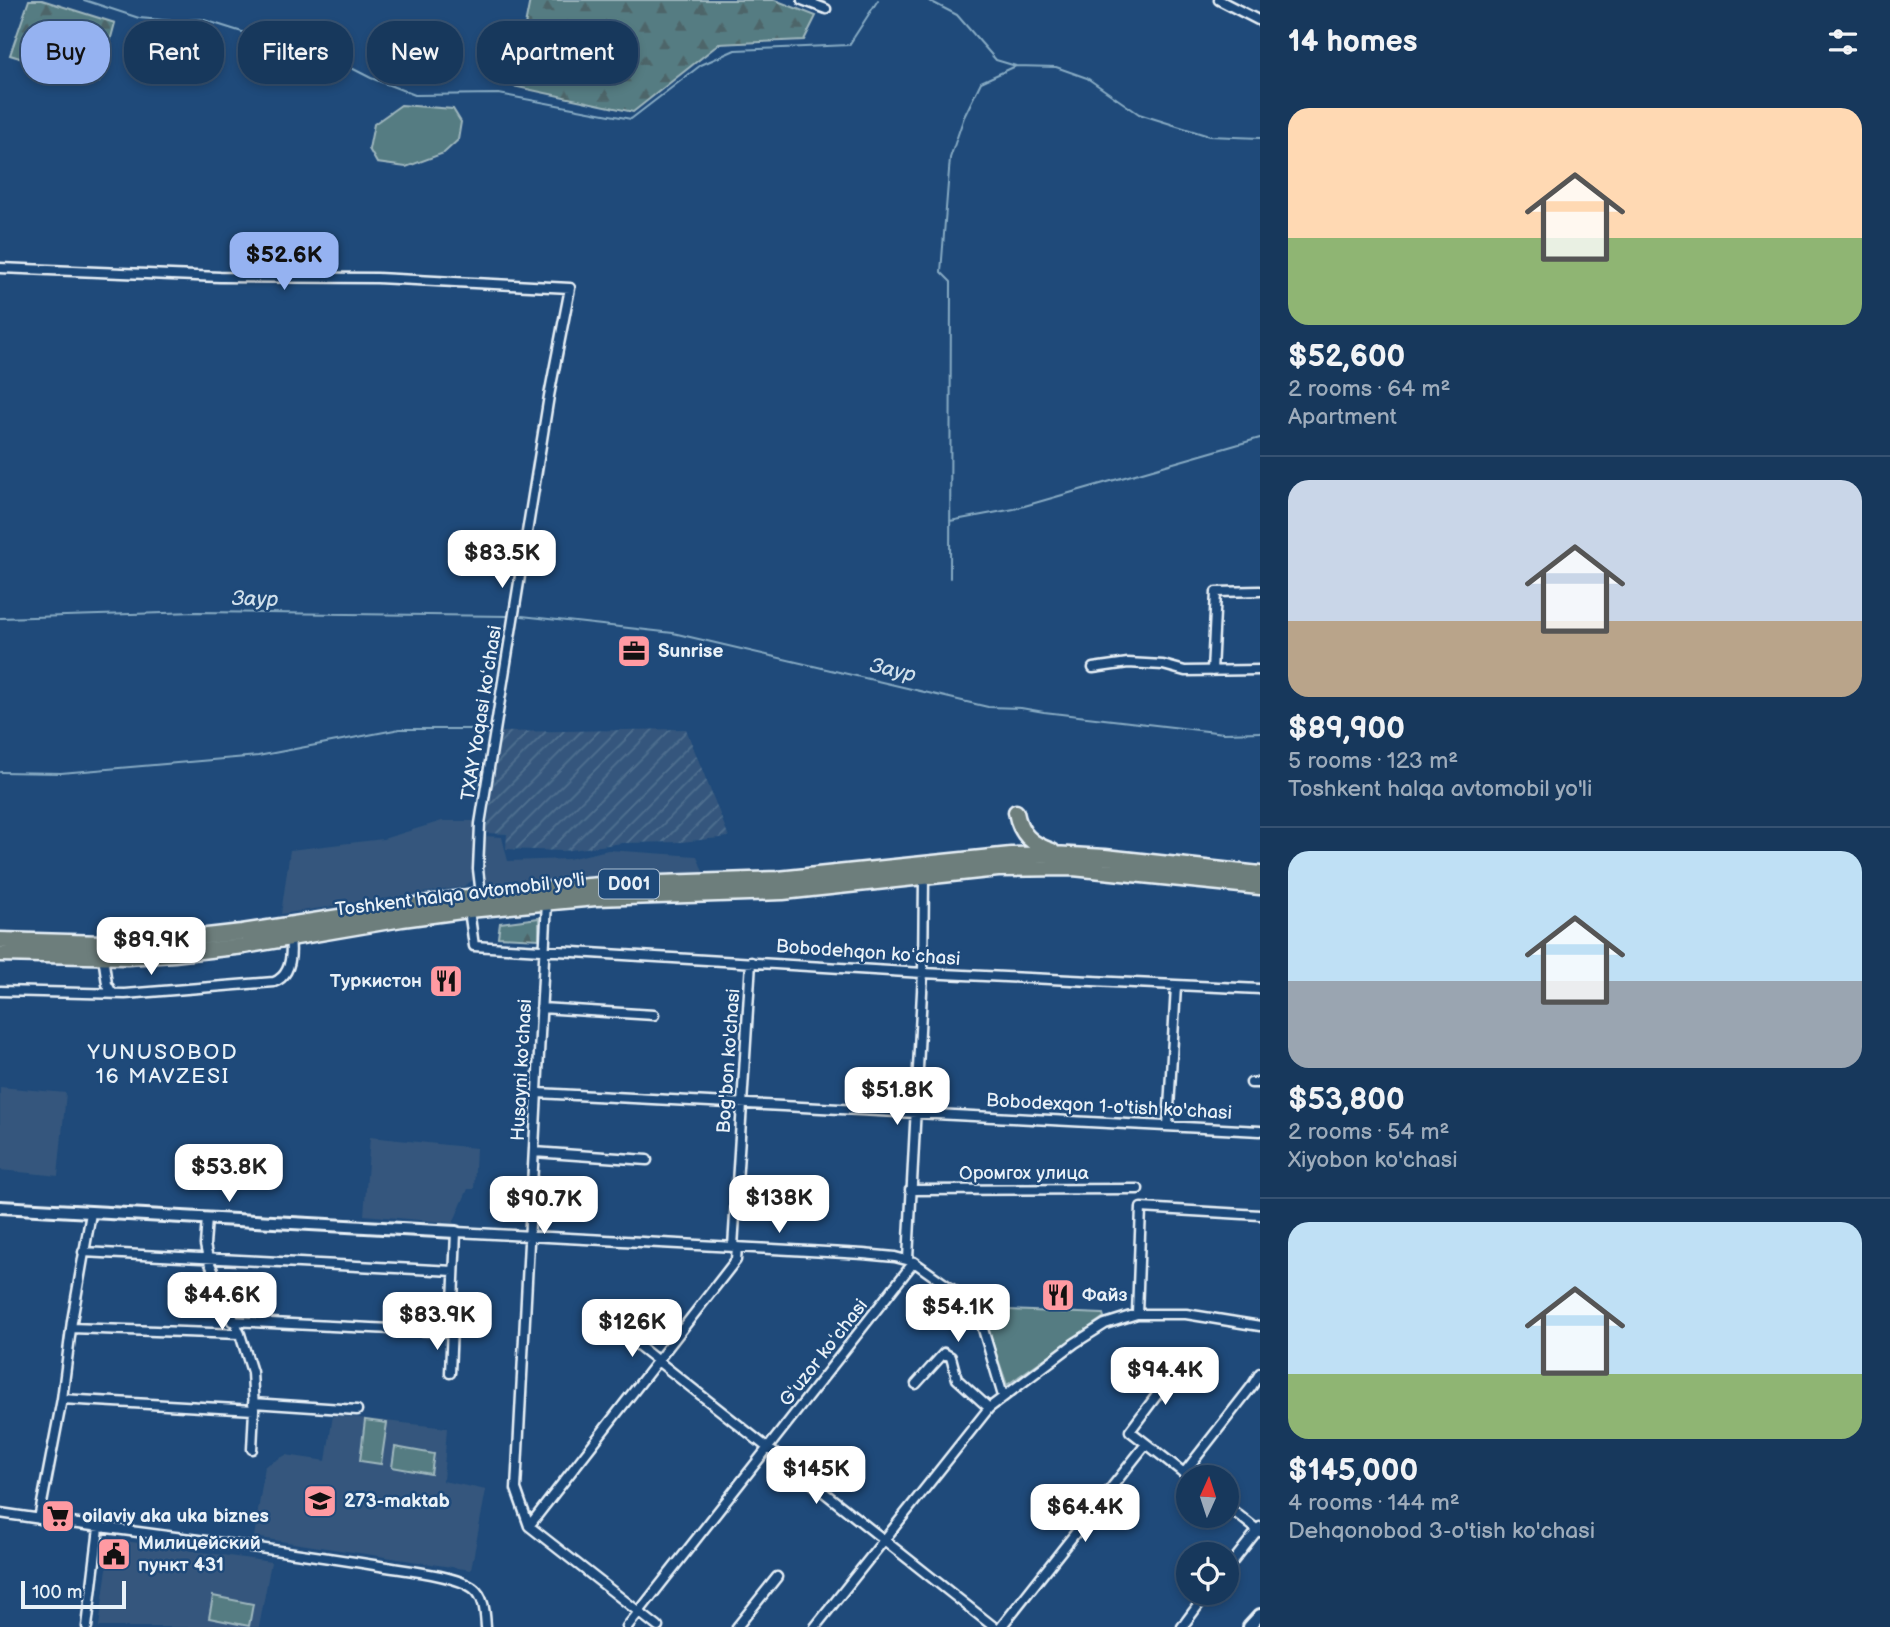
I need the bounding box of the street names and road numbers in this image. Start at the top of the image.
street label: TXAY Yoqasi koʻchasi [457,624,507,802]
street label: Toshkent halqa avtomobil yo'li [334,868,586,922]
road number: D001 [599,870,659,898]
street label: Bobodehqon koʻchasi [775,935,961,971]
street label: Bog'bon ko'chasi [712,988,746,1134]
street label: Husayni ko'chasi [507,998,537,1142]
street label: Bobodexqon 1-o'tish ko'chasi [985,1089,1233,1125]
street label: Оромгох улица [959,1162,1089,1185]
street label: Gʻuzor koʻchasi [775,1295,873,1411]

